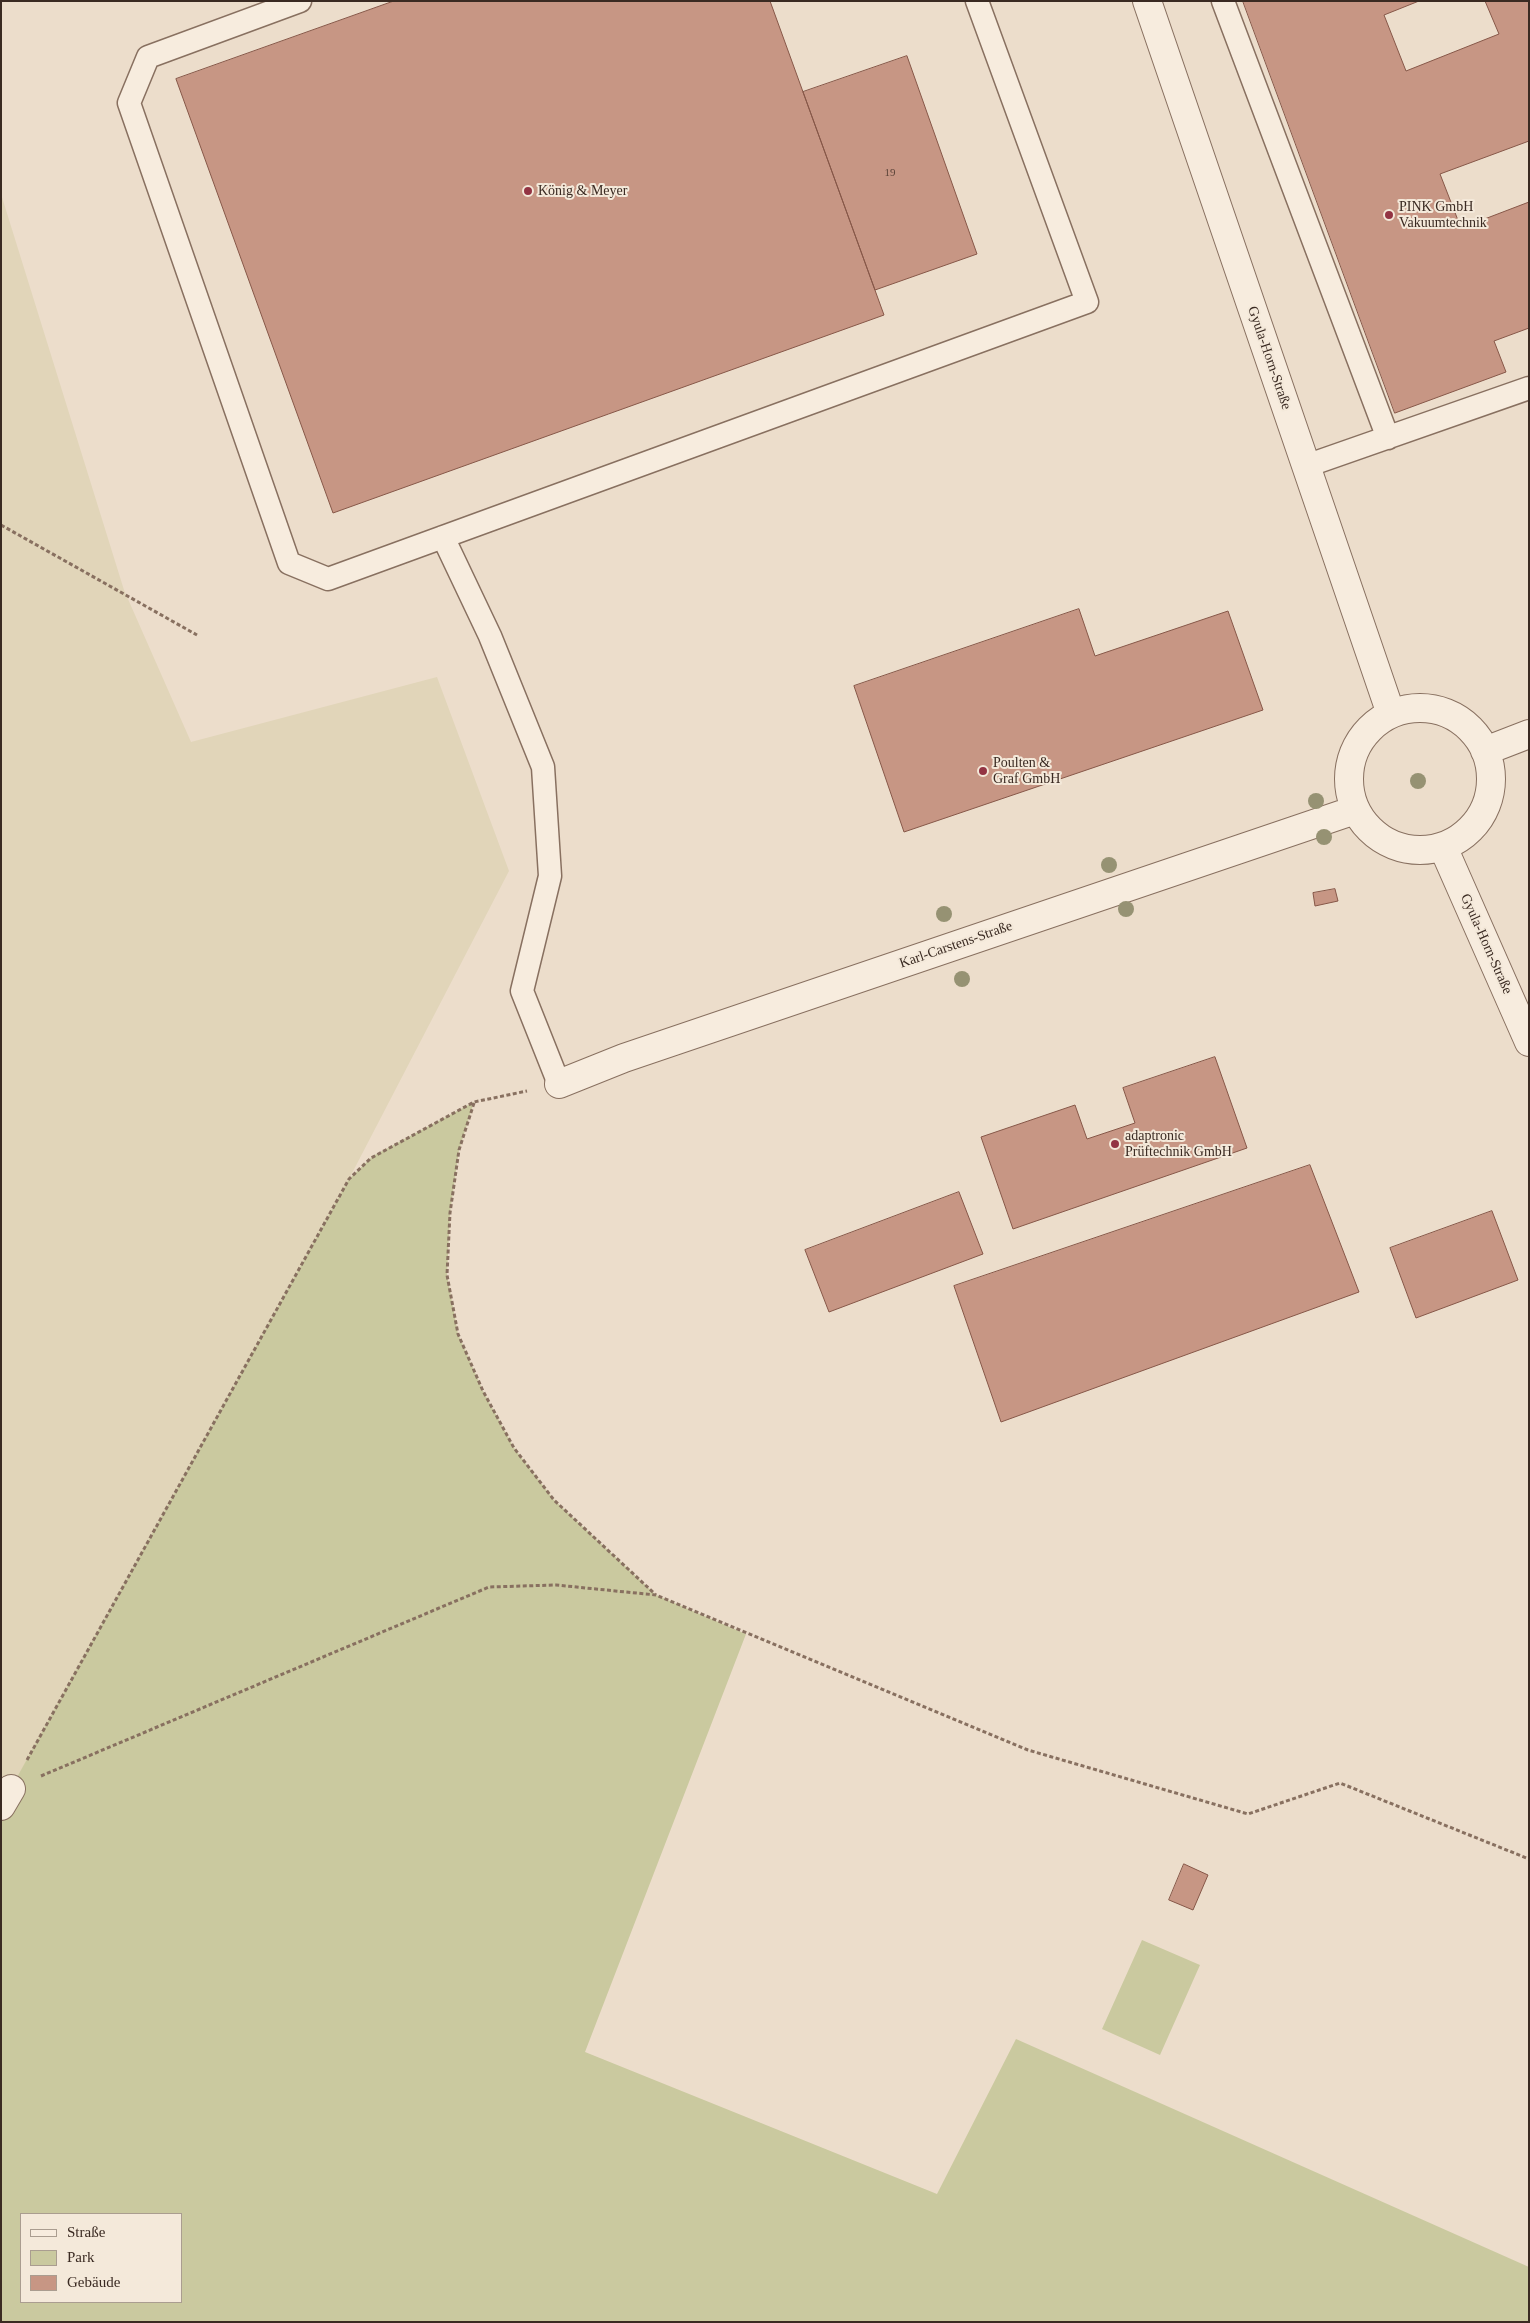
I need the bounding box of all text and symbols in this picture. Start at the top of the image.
house number: 19 [884,166,896,180]
place label: König & Meyer [538,183,627,199]
marker: König & Meyer [522,185,534,197]
place label: PINK GmbH Vakuumtechnik [1399,199,1487,232]
marker: PINK GmbH Vakuumtechnik [1383,209,1395,221]
street label: Gyula-Horn-Straße [1243,304,1295,412]
place label: Poulten & Graf GmbH [993,755,1060,788]
marker: Poulten & Graf GmbH [977,765,989,777]
street label: Gyula-Horn-Straße [1456,891,1516,997]
street label: Karl-Carstens-Straße [897,918,1015,972]
place label: adaptronic Prüftechnik GmbH [1125,1128,1232,1160]
marker: adaptronic Prüftechnik GmbH [1109,1138,1121,1150]
legend [20,2213,182,2303]
text: Straße [67,2224,105,2240]
text: Park [67,2249,95,2265]
text: Gebäude [67,2274,120,2290]

